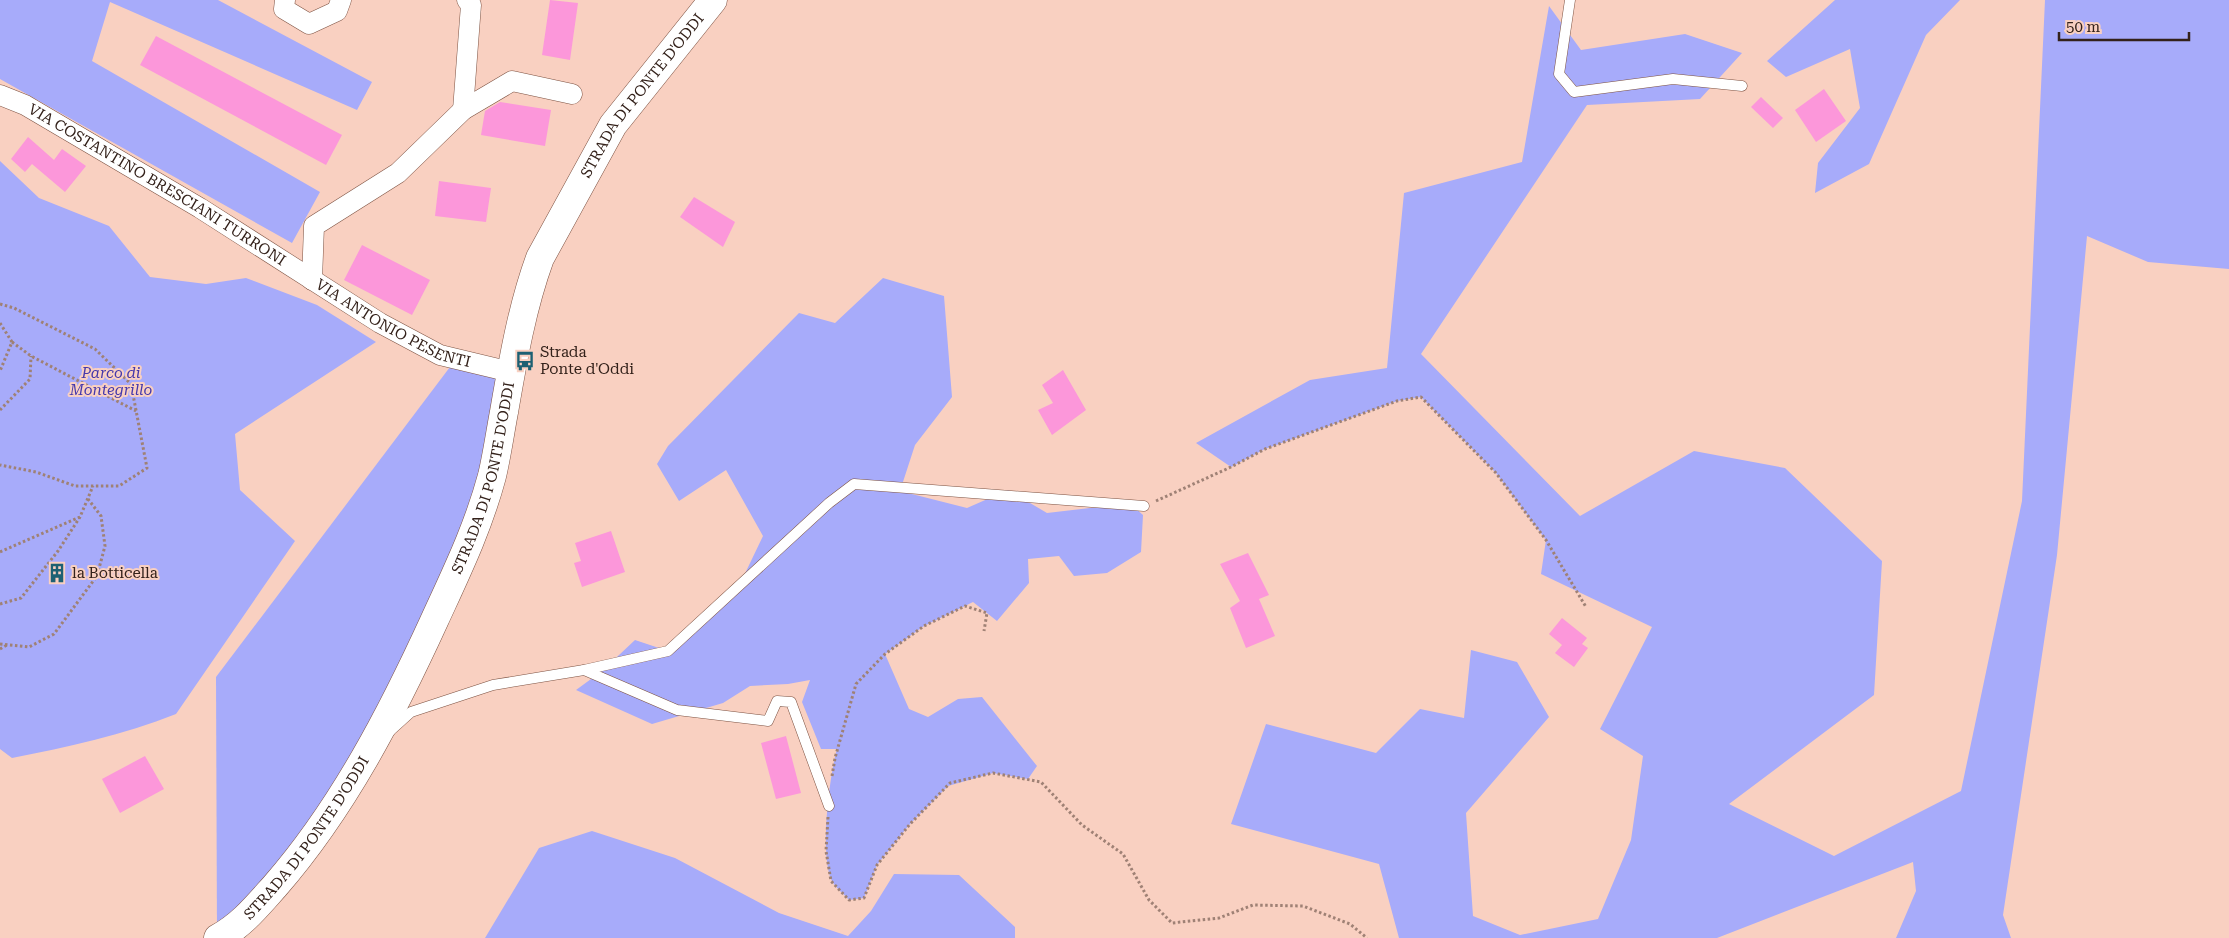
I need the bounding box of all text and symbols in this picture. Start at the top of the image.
street label: STRADA DI PONTE D'ODDI [577,10,708,181]
scale bar [2059,10,2189,42]
text: 50 m [2066,18,2101,36]
street label: VIA COSTANTINO BRESCIANI TURRONI [25,100,289,269]
street label: VIA ANTONIO PESENTI [312,275,473,371]
place label: Strada Ponte d'Oddi [540,343,634,378]
bus stop icon: Strada Ponte d'Oddi [514,350,536,372]
park label: Parco di Montegrillo [69,364,153,399]
street label: STRADA DI PONTE D'ODDI [448,381,518,577]
building icon: la Botticella [46,562,68,584]
place label: la Botticella [72,564,158,582]
street label: STRADA DI PONTE D'ODDI [240,753,373,923]

